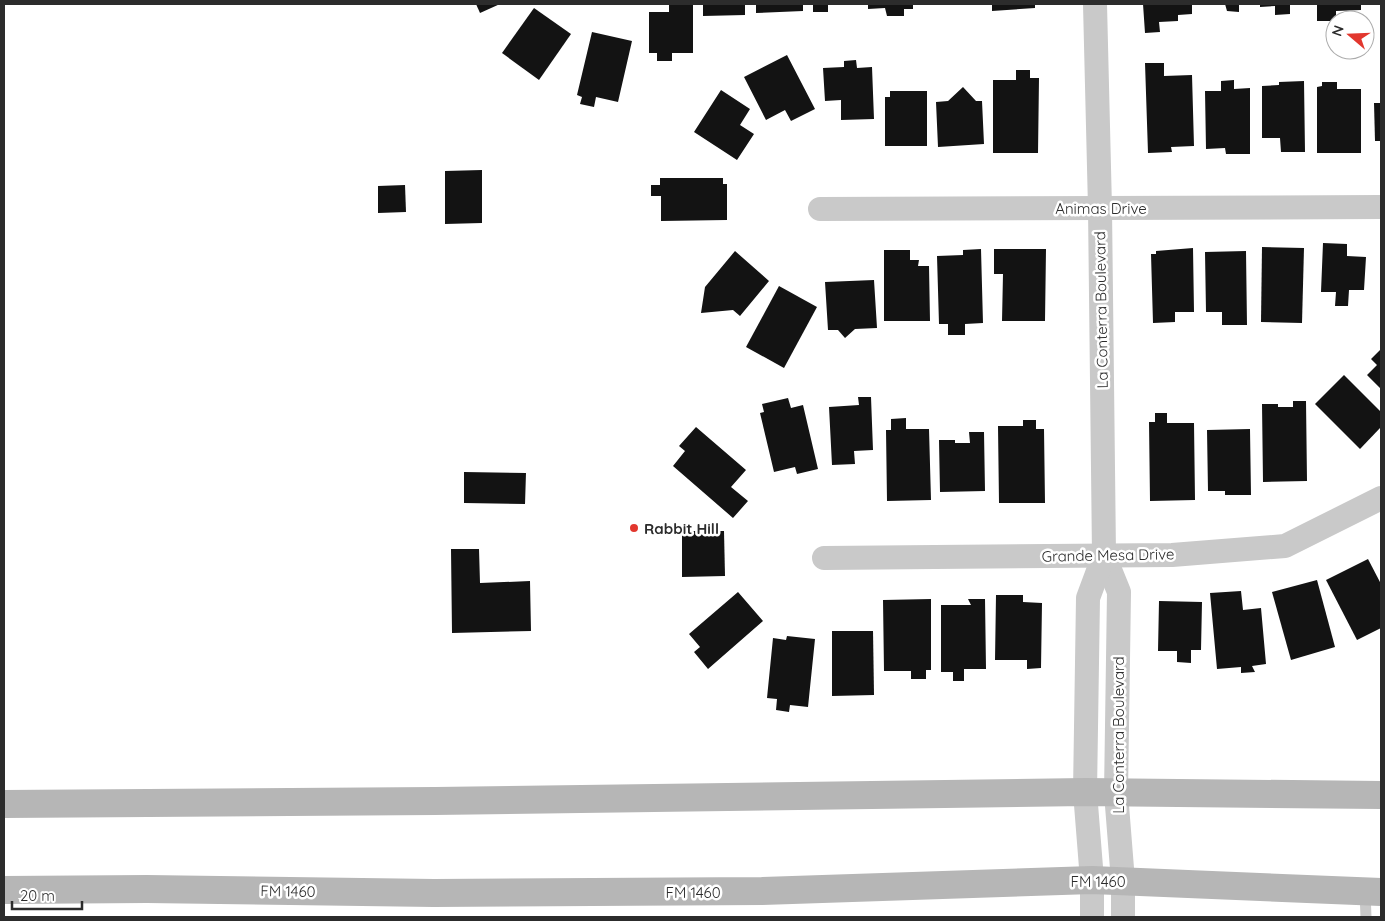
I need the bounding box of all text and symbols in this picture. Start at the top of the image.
north arrow [1325,10,1375,60]
text: N [1328,23,1348,39]
street label: Animas Drive [1055,199,1147,218]
street label: La Conterra Boulevard [1090,231,1112,389]
place label: Rabbit Hill [644,519,719,538]
marker: Rabbit Hill [628,522,640,534]
street label: Grande Mesa Drive [1041,544,1175,566]
street label: La Conterra Boulevard [1109,656,1128,814]
street label: FM 1460 [1070,872,1126,891]
scale bar [12,878,82,910]
street label: FM 1460 [260,881,316,901]
street label: FM 1460 [665,883,721,902]
text: 20 m [20,886,55,905]

